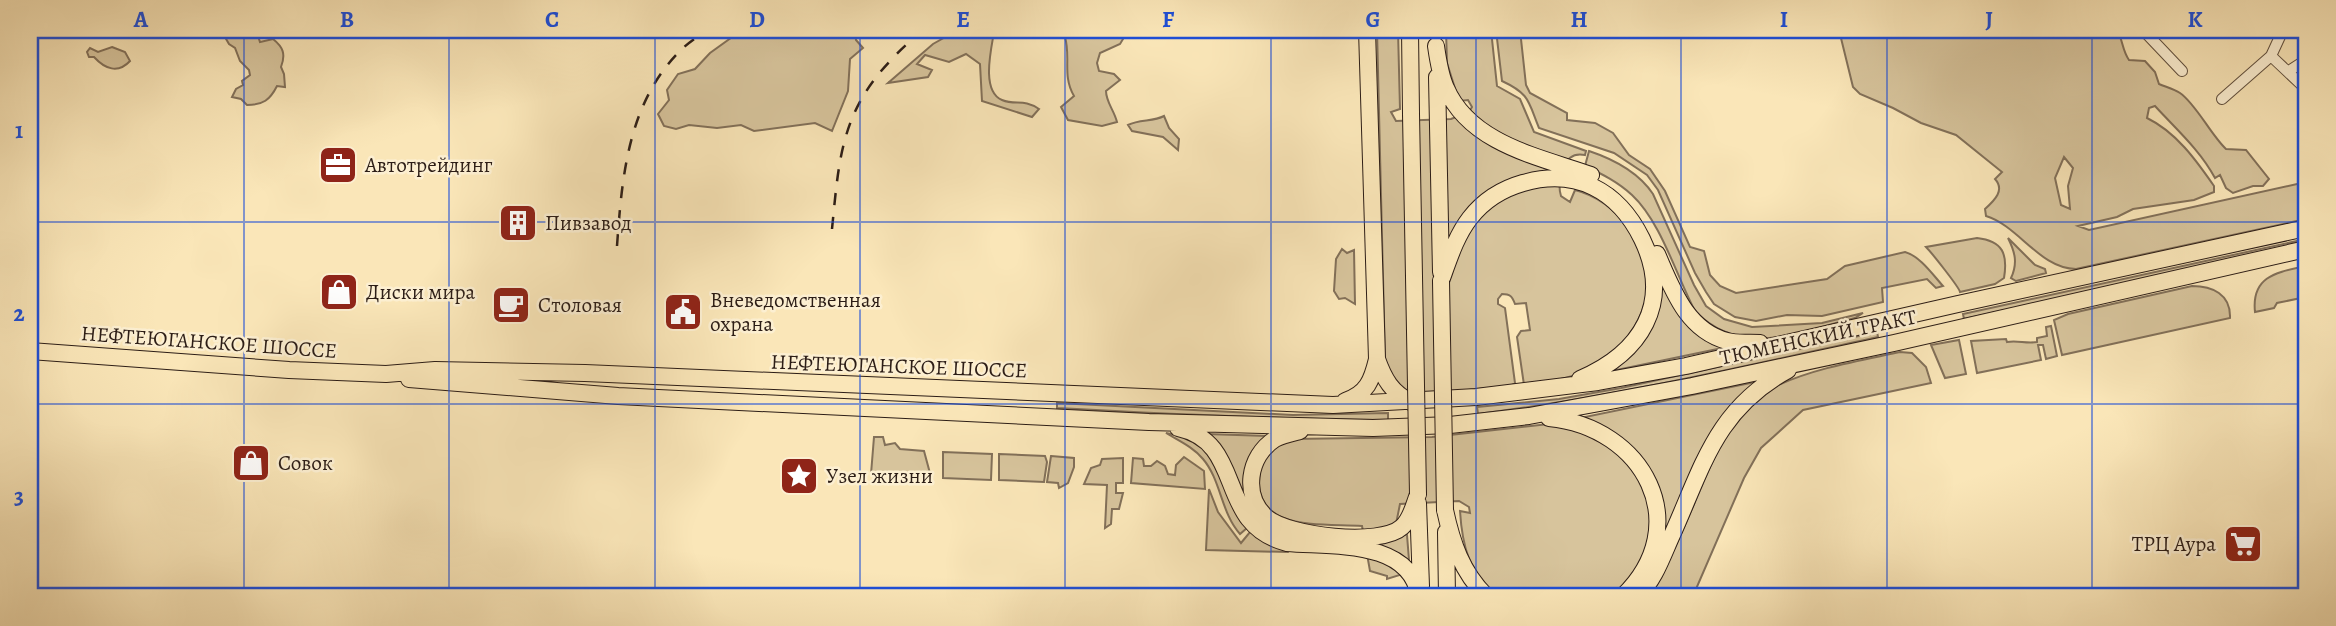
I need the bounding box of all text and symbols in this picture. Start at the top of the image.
text: A [133,4,149,35]
text: B [340,4,354,35]
text: C [545,4,559,35]
text: D [749,4,765,35]
text: E [956,4,970,35]
text: F [1162,4,1175,35]
text: G [1365,4,1381,35]
text: H [1570,4,1588,35]
text: I [1780,4,1788,35]
text: J [1985,4,1993,35]
text: K [2187,4,2203,35]
text: 1 [15,115,23,146]
office icon: Автотрейдинг [317,144,359,186]
place label: Автотрейдинг [364,151,493,179]
building icon: Пивзавод [497,202,539,244]
place label: Пивзавод [545,209,632,237]
shop icon: Диски мира [318,271,360,313]
place label: Диски мира [366,278,476,306]
cafe icon: Столовая [490,284,532,326]
place label: Вневедомственная охрана [710,286,881,338]
place label: Столовая [538,291,622,319]
public building icon: Вневедомственная охрана [662,291,704,333]
text: 2 [13,298,25,329]
street label: ТЮМЕНСКИЙ ТРАКТ [1717,302,1919,372]
street label: НЕФТЕЮГАНСКОЕ ШОССЕ [80,319,338,365]
street label: НЕФТЕЮГАНСКОЕ ШОССЕ [770,348,1028,384]
shop icon: Совок [230,442,272,484]
place label: Совок [278,449,333,477]
place icon: Узел жизни [778,455,820,497]
place label: Узел жизни [826,462,933,490]
text: 3 [14,481,24,512]
supermarket icon: ТРЦ Аура [2222,523,2264,565]
place label: ТРЦ Аура [2132,530,2216,558]

